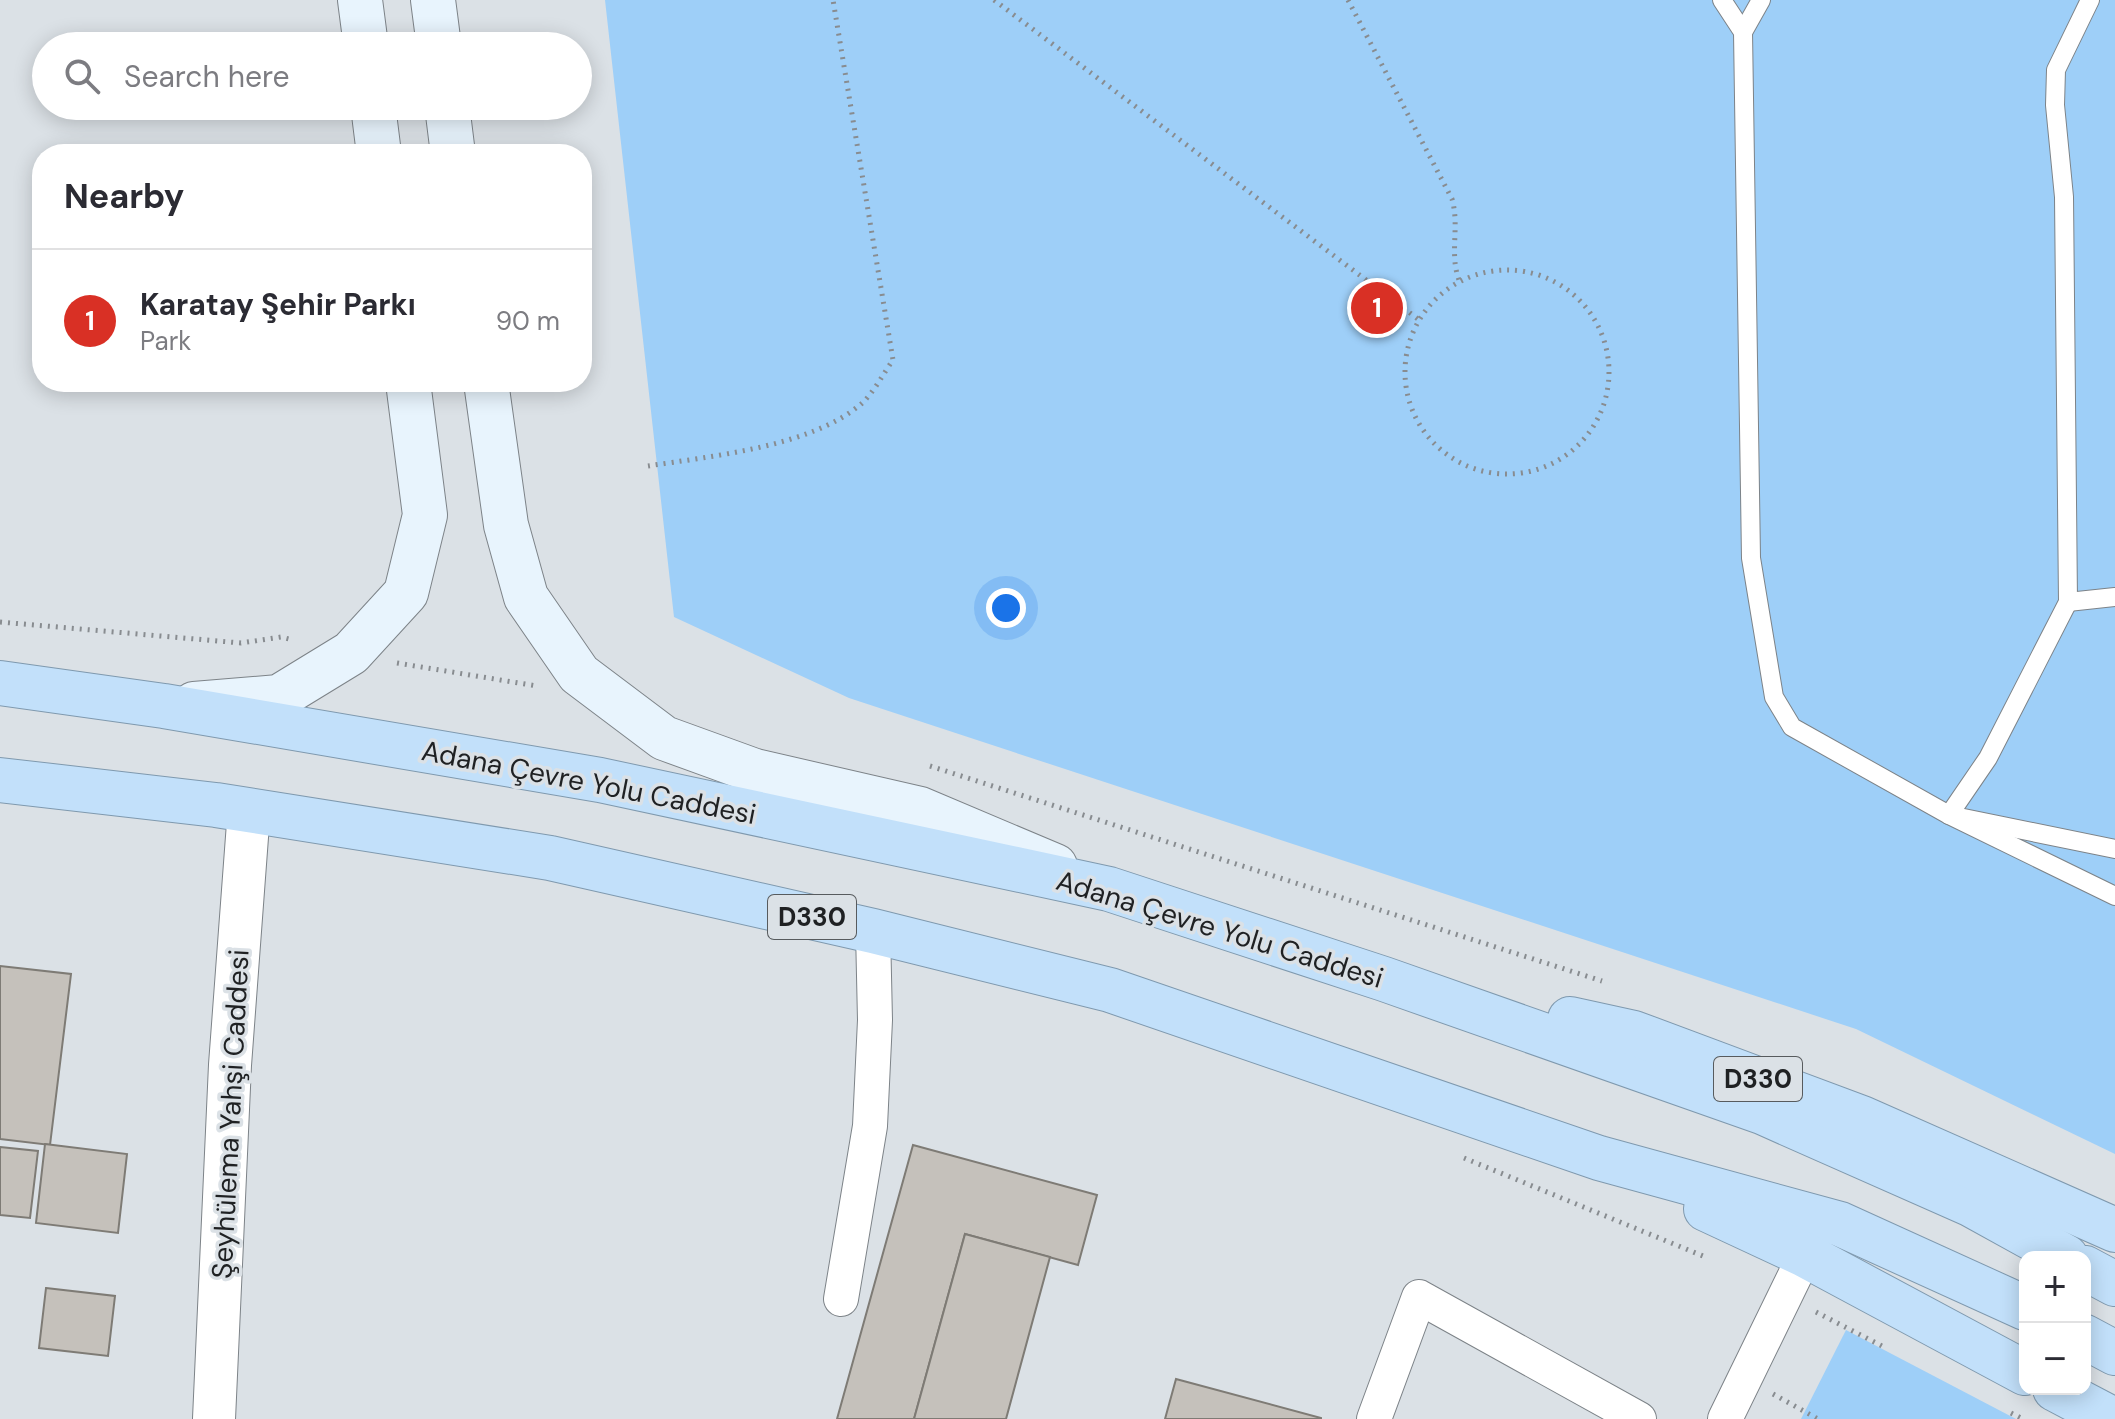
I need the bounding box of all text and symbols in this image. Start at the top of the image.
search box [32,32,592,120]
icon: search [60,54,104,98]
text: Search here [124,57,290,96]
text: Nearby [64,174,184,219]
pin: 1 [1351,278,1403,338]
text: Karatay Şehir Parkı [140,285,416,324]
text: 1 [85,304,95,338]
text: 90 m [496,304,560,338]
text: Park [140,324,191,358]
your location [986,588,1026,628]
street label: Adana Çevre Yolu Caddesi [419,732,759,833]
street label: Adana Çevre Yolu Caddesi [1052,862,1388,997]
road number: D330 [768,895,856,939]
street label: Şeyhülema Yahşi Caddesi [203,948,258,1280]
road number: D330 [1714,1057,1802,1101]
map controls [2019,1251,2091,1395]
button: + [2019,1251,2091,1323]
button: − [2019,1323,2091,1395]

